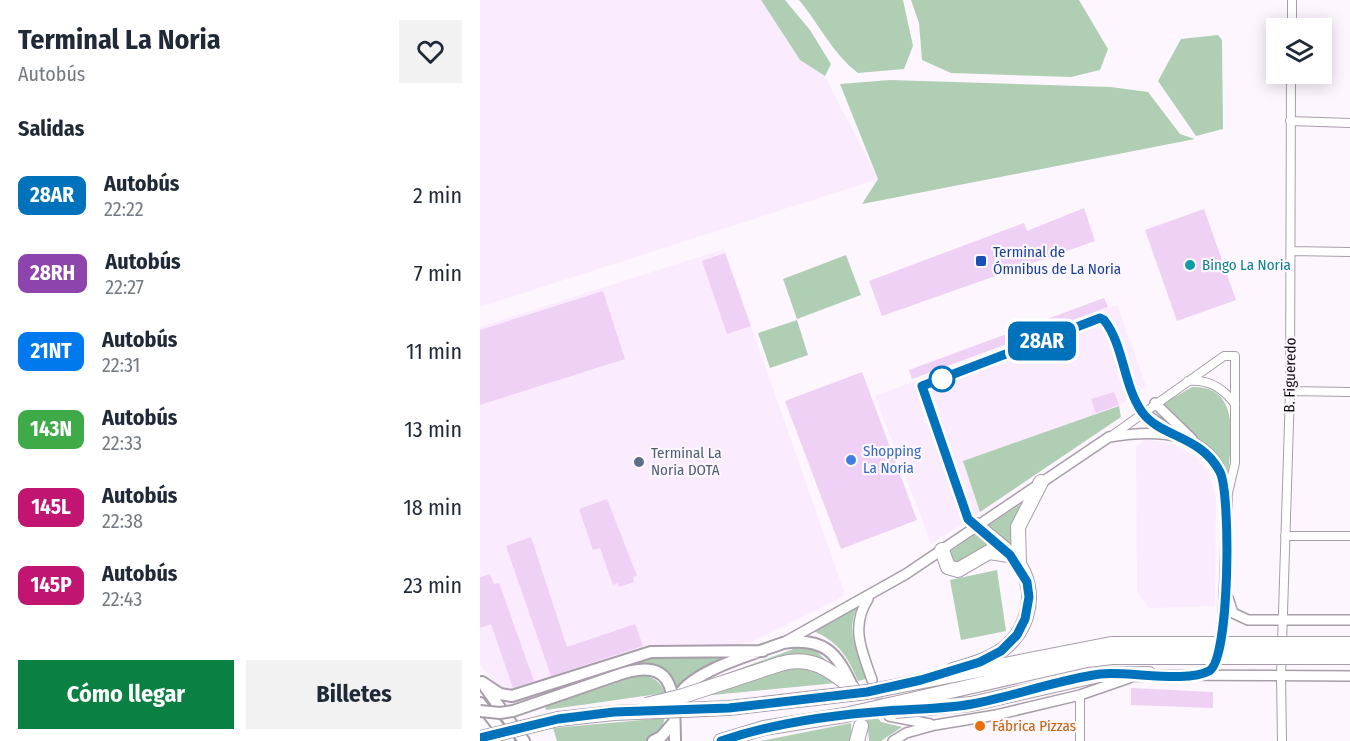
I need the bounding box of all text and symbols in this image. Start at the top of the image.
map controls [1266,18,1332,84]
button: layers [1266,18,1332,84]
button: heart [399,20,462,83]
text: Terminal La Noria [18,23,221,56]
text: Autobús [18,62,85,86]
text: Salidas [18,115,84,142]
text: Autobús [104,170,180,197]
text: 28AR [30,182,74,208]
text: 2 min [413,182,462,209]
text: 22:22 [104,197,144,221]
place label: Terminal de Ómnibus de La Noria [993,243,1121,278]
text: Autobús [105,248,181,275]
marker: Terminal de Ómnibus de La Noria [974,254,988,268]
place label: Bingo La Noria [1202,256,1291,274]
marker: Bingo La Noria [1183,258,1197,272]
text: 28RH [30,260,75,286]
text: 7 min [414,260,462,287]
text: 22:27 [105,275,144,299]
line badge: 28AR [1000,322,1084,360]
text: Autobús [102,326,177,353]
text: 28AR [1020,328,1064,354]
street label: B. Figueredo [1280,337,1300,413]
text: 21NT [30,338,72,364]
text: 11 min [406,338,462,365]
text: 22:31 [102,353,140,377]
unlabelled marker [929,366,955,392]
text: Autobús [102,404,177,431]
text: 143N [30,416,72,442]
text: 13 min [404,416,462,443]
text: 22:33 [102,431,142,455]
place label: Shopping La Noria [863,442,921,477]
place label: Terminal La Noria DOTA [651,444,722,479]
marker: Shopping La Noria [844,453,858,467]
marker: Terminal La Noria DOTA [632,455,646,469]
text: Autobús [102,482,177,509]
text: 145L [31,494,71,520]
text: 18 min [403,494,462,521]
text: 22:38 [102,509,143,533]
text: Autobús [102,560,177,587]
text: 145P [30,572,72,598]
text: 23 min [403,572,462,599]
text: 22:43 [102,587,142,611]
button: Cómo llegar [18,660,234,729]
button: Billetes [246,660,462,729]
place label: Fábrica Pizzas [992,717,1076,735]
marker: Fábrica Pizzas [973,719,987,733]

